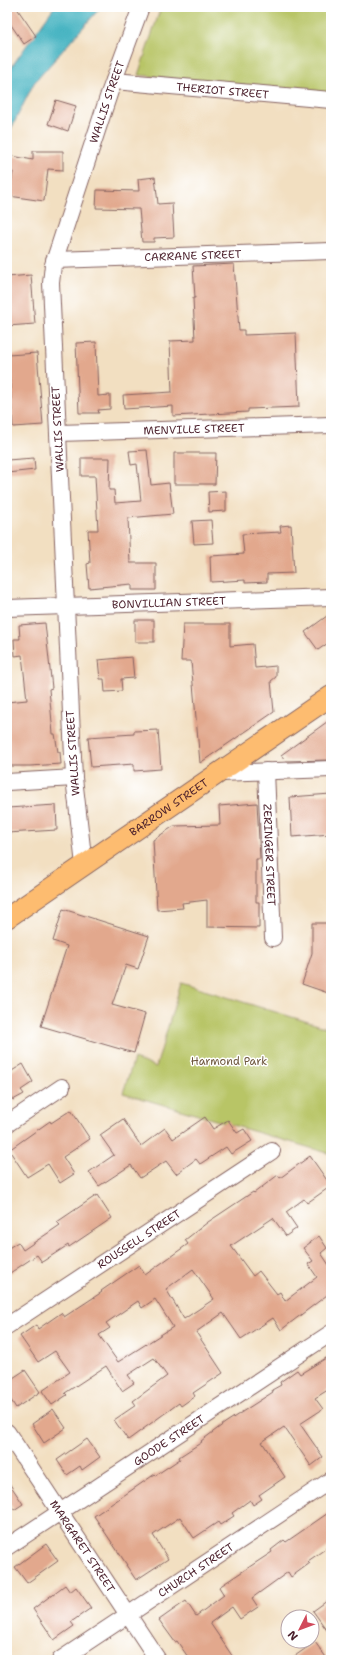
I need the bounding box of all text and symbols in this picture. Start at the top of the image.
street label: WALLIS STREET [86,58,128,145]
street label: THERIOT STREET [176,79,270,102]
street label: CARRANE STREET [144,246,242,265]
street label: WALLIS STREET [48,386,68,472]
street label: MENVILLE STREET [143,420,245,438]
street label: BONVILLIAN STREET [112,593,226,612]
street label: WALLIS STREET [63,709,83,796]
street label: BARROW STREET [126,775,211,839]
street label: ZERINGER STREET [260,804,279,907]
park label: Harmond Park [191,1054,267,1069]
street label: ROUSSELL STREET [94,1206,184,1272]
street label: GOODE STREET [130,1411,208,1469]
street label: MARGARET STREET [47,1497,119,1595]
street label: CHURCH STREET [155,1539,237,1600]
north arrow [280,1609,320,1649]
text: N [284,1627,301,1644]

